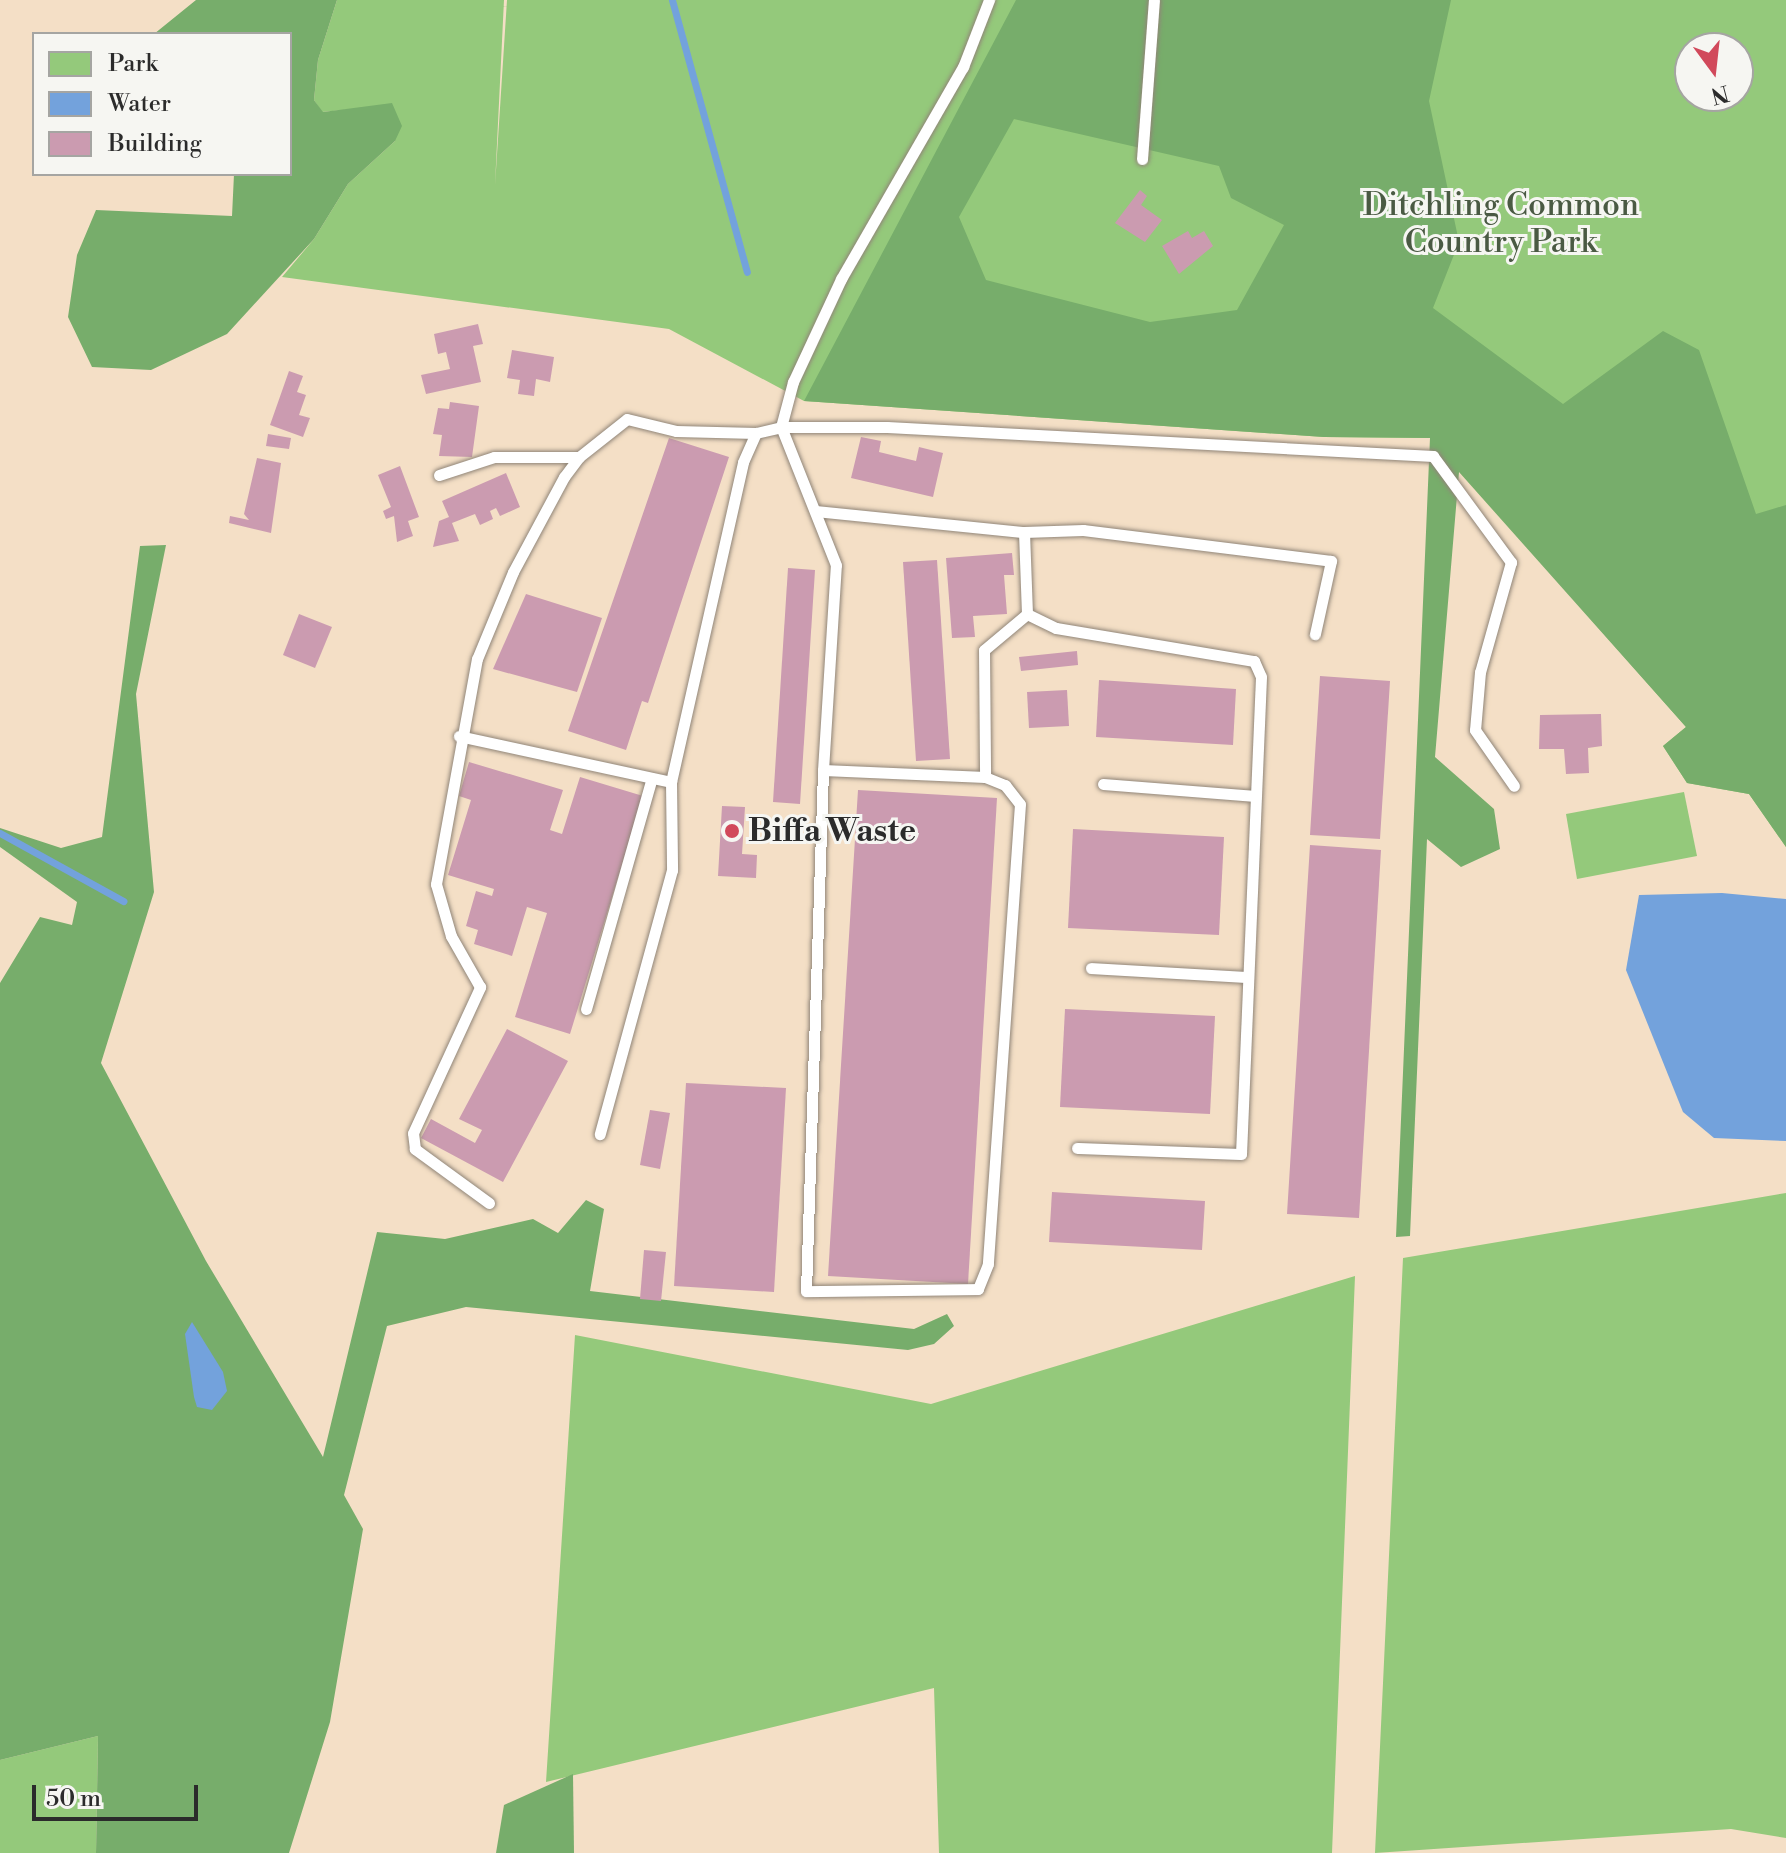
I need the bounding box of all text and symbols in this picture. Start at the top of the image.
legend [32,32,292,176]
north arrow [1674,32,1754,112]
text: Park [108,49,158,79]
text: N [1708,78,1732,109]
text: Water [108,89,171,119]
text: Building [108,129,202,159]
park label: Ditchling Common Country Park [1363,187,1639,262]
place label: Biffa Waste [748,812,916,850]
marker: Biffa Waste [723,822,741,840]
scale bar [36,1769,202,1819]
text: 50 m [46,1784,101,1814]

